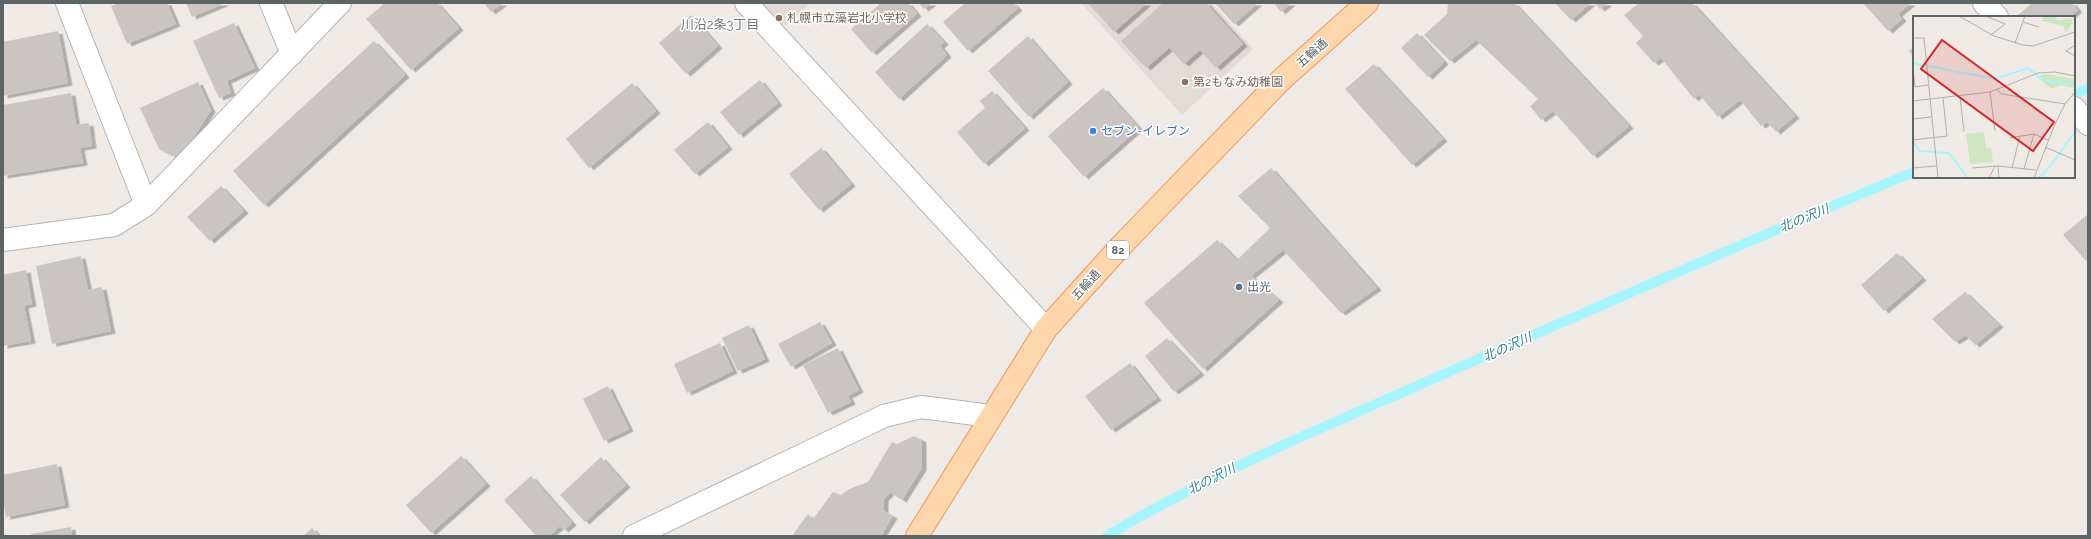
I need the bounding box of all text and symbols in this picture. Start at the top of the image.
place label: 札幌市立藻岩北小学校 [787,11,907,25]
marker: 札幌市立藻岩北小学校 [774,13,784,23]
inset map [1913,16,2075,178]
district label: 川沿2条3丁目 [681,17,759,32]
street label: 五輪通 [1294,36,1330,70]
place label: 第2もなみ幼稚園 [1193,75,1283,89]
marker: 第2もなみ幼稚園 [1180,77,1190,87]
place label: セブン-イレブン [1101,124,1190,138]
marker: セブン-イレブン [1088,126,1098,136]
water label: 北の沢川 [1777,201,1833,235]
road number: 82 [1107,241,1129,259]
street label: 五輪通 [1069,267,1103,303]
place label: 出光 [1247,280,1271,294]
marker: 出光 [1234,282,1244,292]
water label: 北の沢川 [1480,329,1536,364]
water label: 北の沢川 [1184,460,1239,497]

